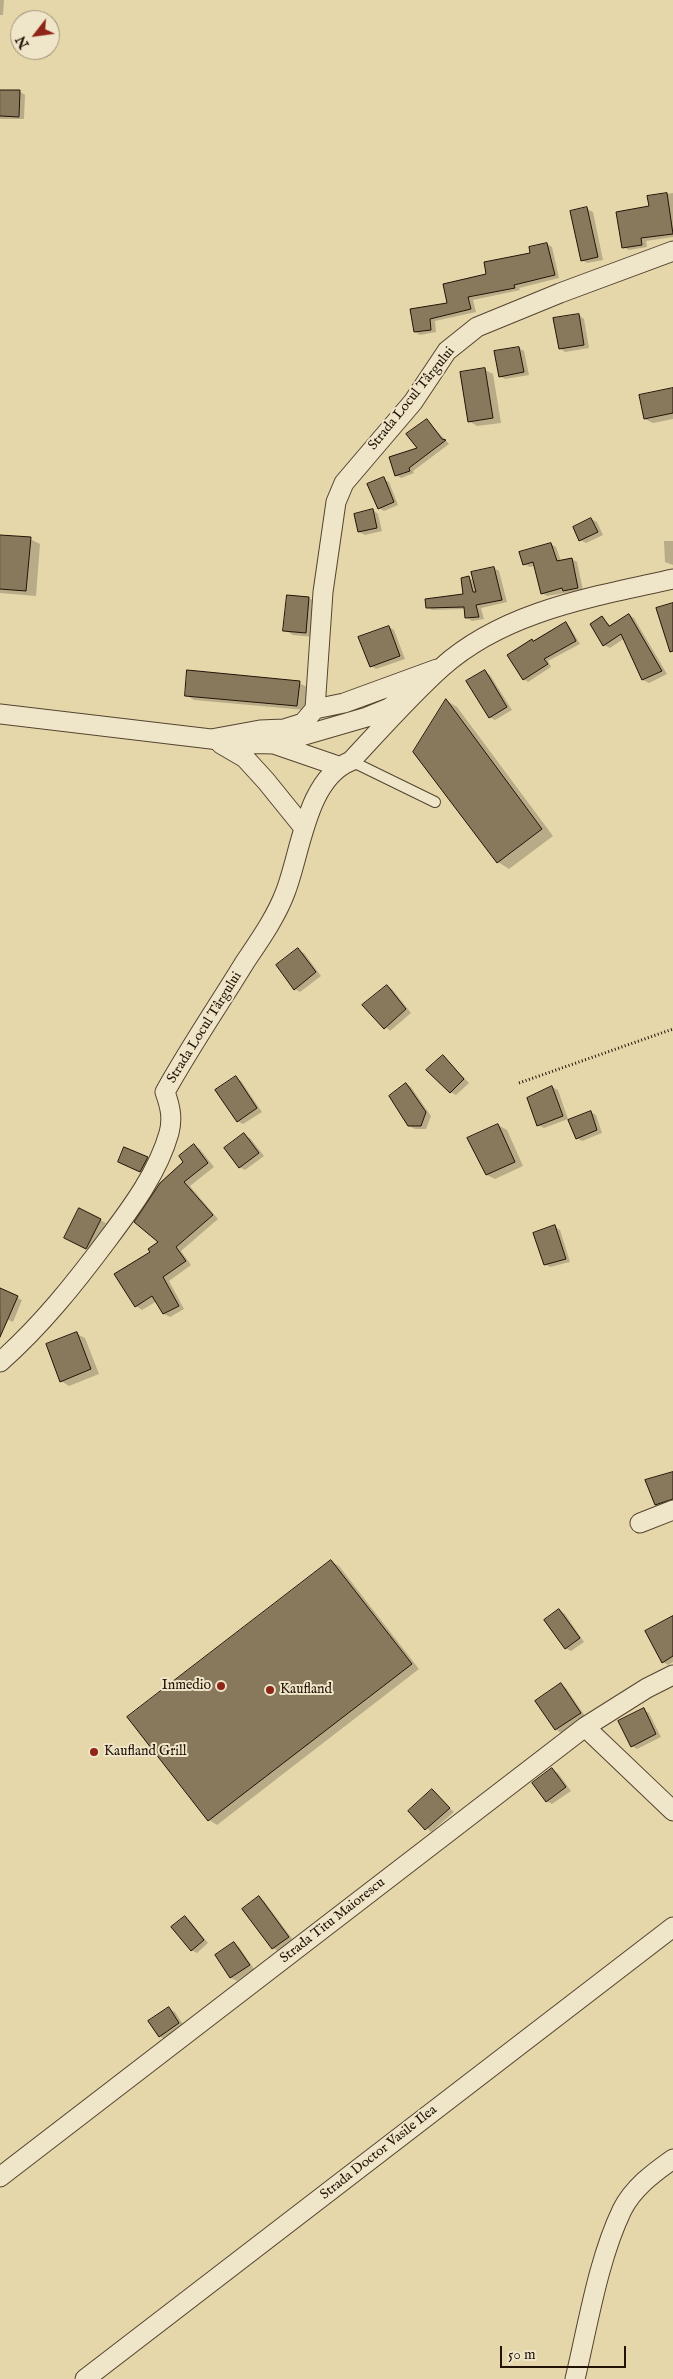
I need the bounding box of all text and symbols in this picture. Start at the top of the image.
north arrow [10,10,60,60]
text: N [12,32,34,52]
street label: Strada Locul Târgului [365,344,459,454]
street label: Strada Locul Târgului [164,969,246,1087]
place label: Inmedio [162,1678,211,1694]
marker: Inmedio [215,1680,227,1692]
place label: Kaufland [280,1682,332,1698]
marker: Kaufland [264,1684,276,1696]
place label: Kaufland Grill [104,1744,187,1760]
marker: Kaufland Grill [88,1746,100,1758]
street label: Strada Titu Maiorescu [277,1875,389,1967]
street label: Strada Doctor Vasile Ilea [317,2102,441,2204]
scale bar [503,2336,629,2368]
text: 50 m [508,2345,536,2364]

